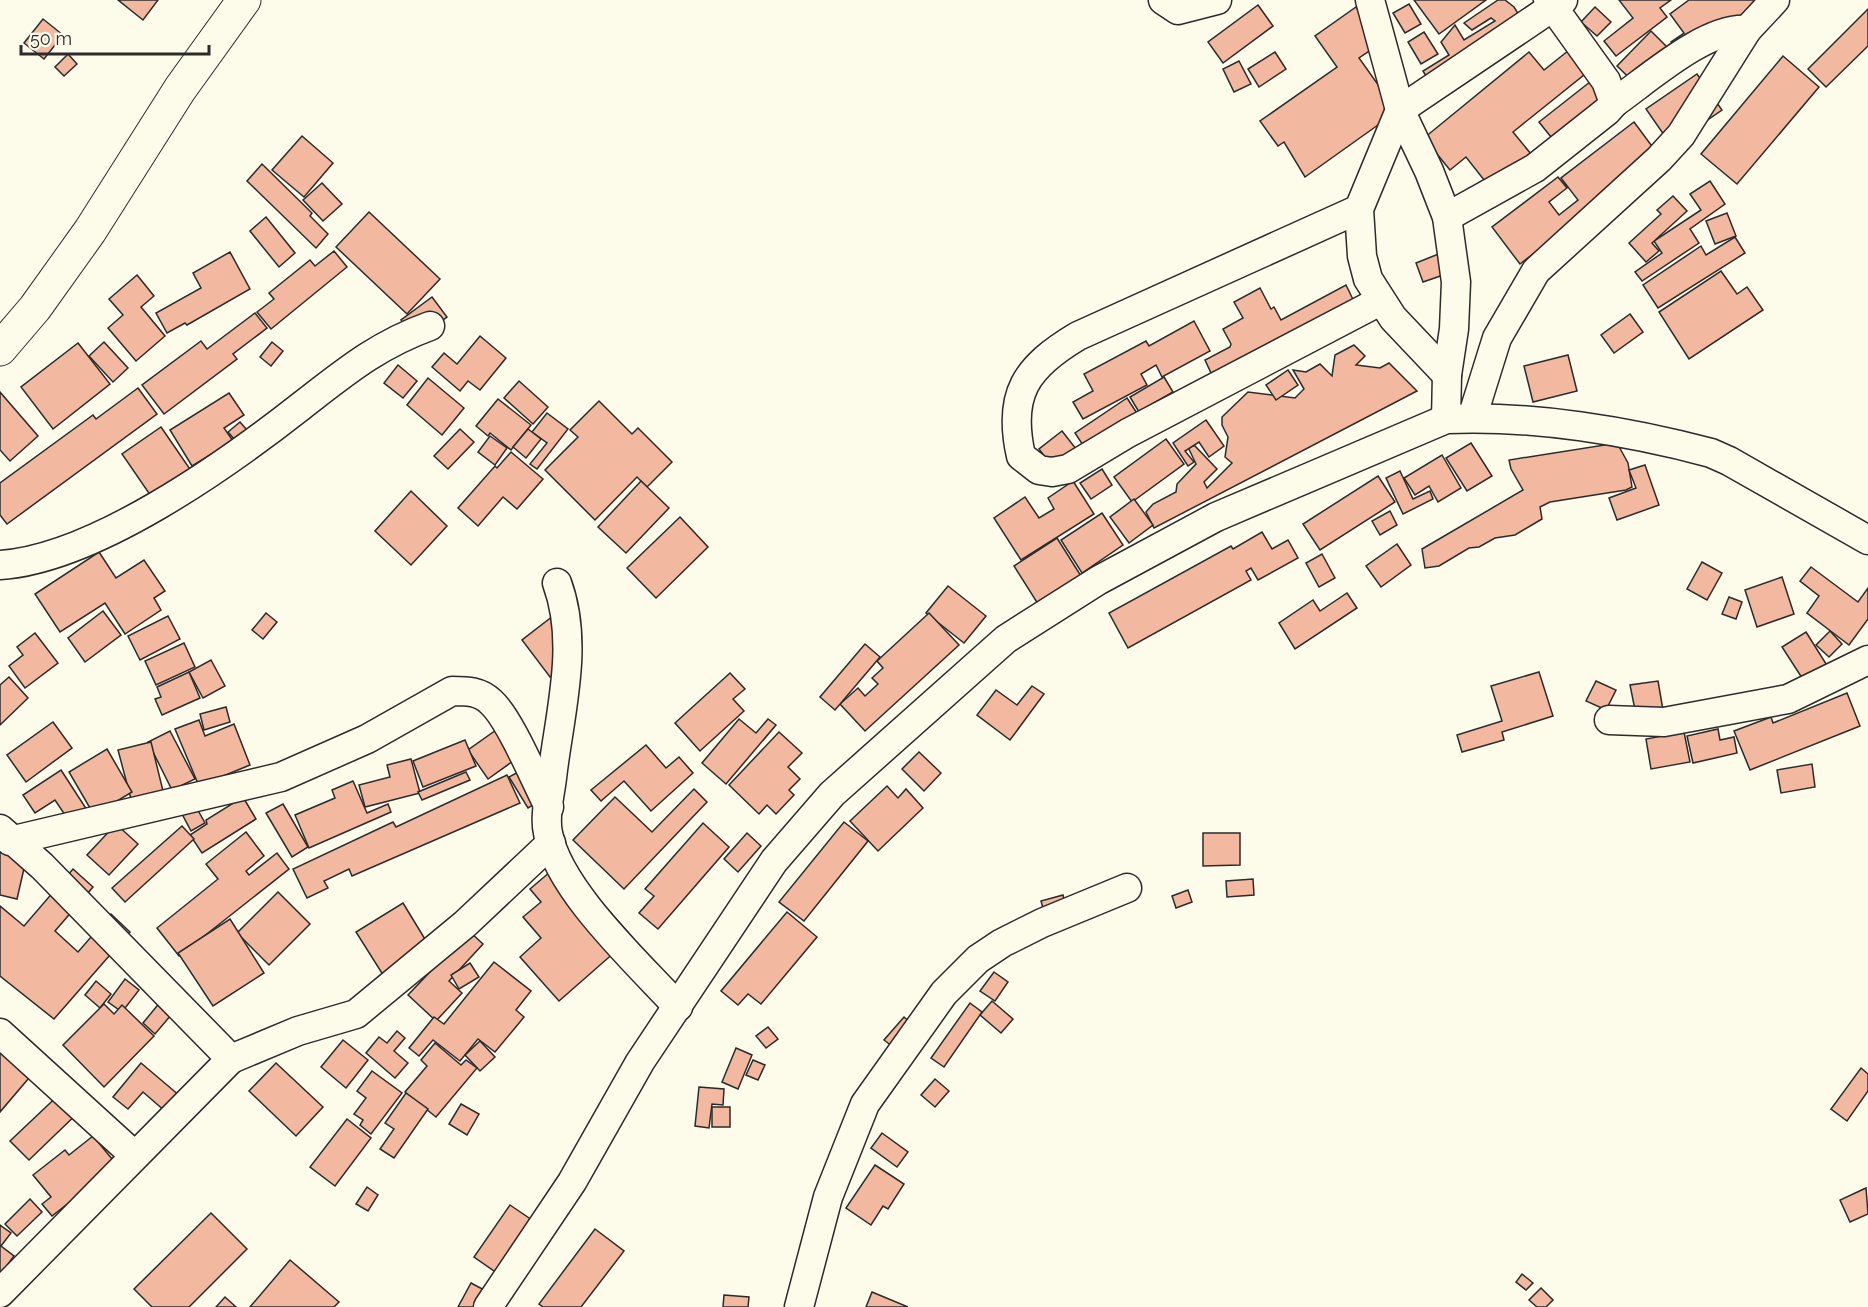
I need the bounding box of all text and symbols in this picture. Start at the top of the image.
scale bar [21,18,208,56]
text: 50 m [30,28,72,49]

